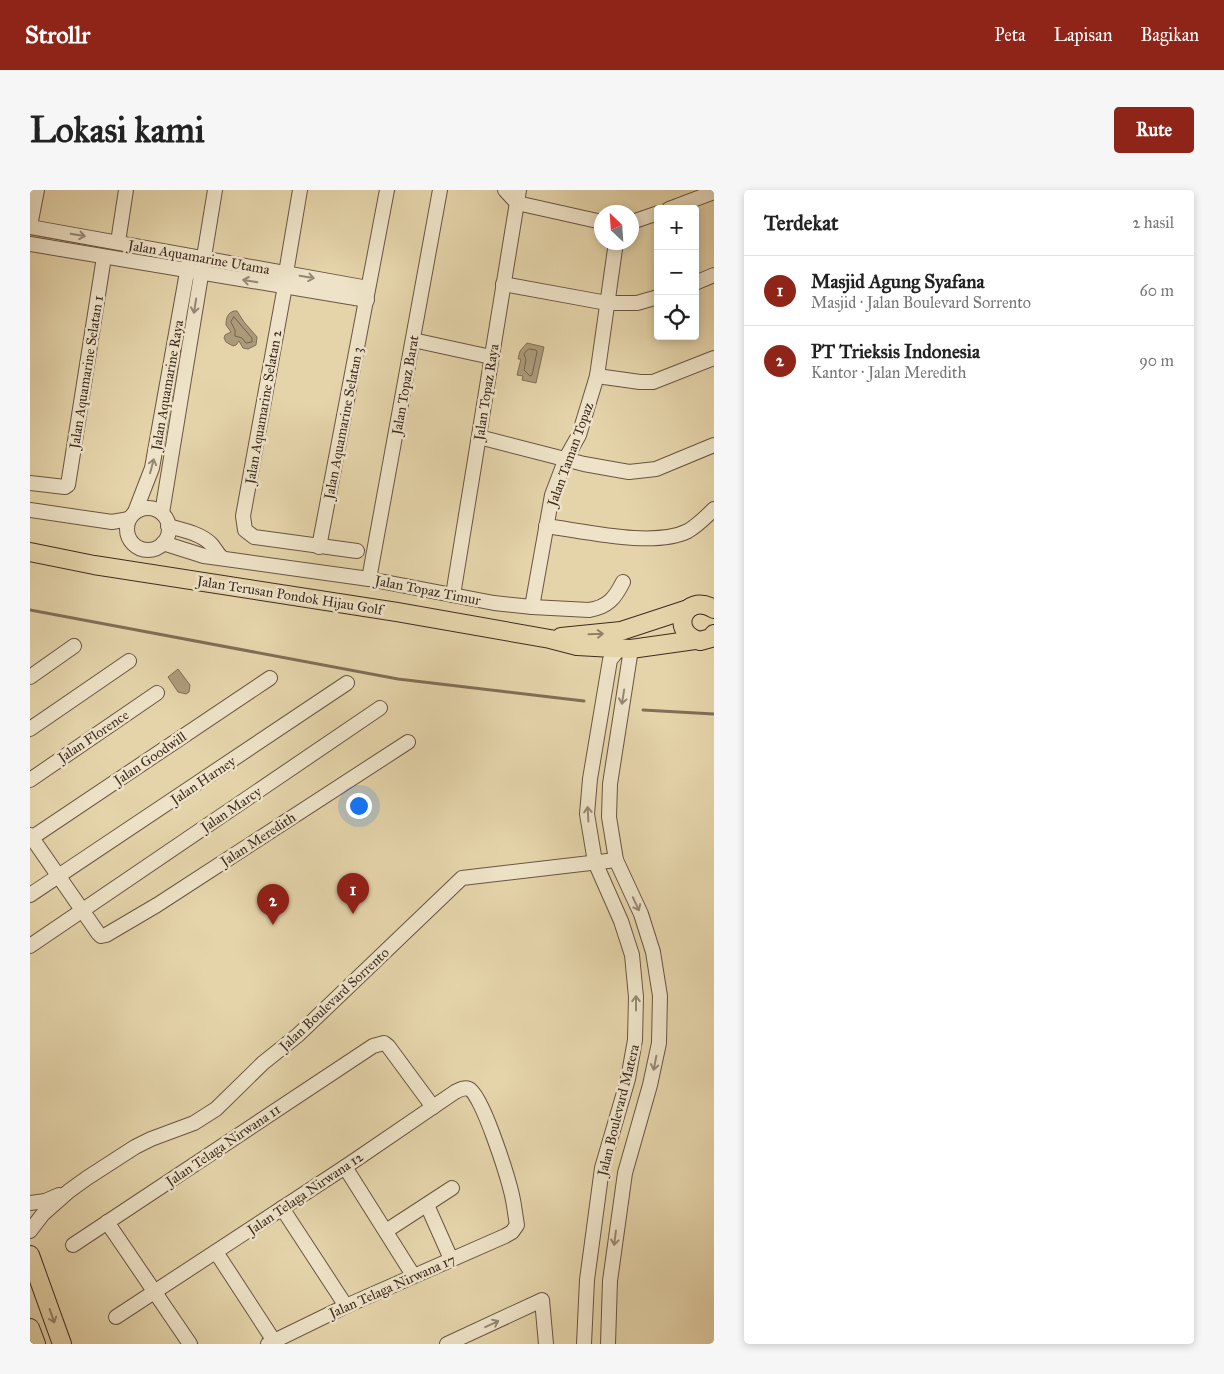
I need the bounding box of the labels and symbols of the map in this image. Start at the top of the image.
north arrow [594,205,639,250]
one-way arrow [70,231,86,241]
street label: Jalan Aquamarine Utama [125,236,271,279]
one-way arrow [298,272,314,282]
one-way arrow [242,275,258,285]
street label: Jalan Aquamarine Selatan 1 [66,294,108,452]
one-way arrow [190,298,200,314]
street label: Jalan Aquamarine Raya [147,318,188,454]
street label: Jalan Aquamarine Selatan 2 [241,329,286,488]
street label: Jalan Topaz Barat [388,334,424,438]
street label: Jalan Topaz Raya [470,343,504,444]
street label: Jalan Aquamarine Selatan 3 [320,346,368,503]
street label: Jalan Taman Topaz [543,399,598,511]
one-way arrow [148,458,157,474]
street label: Jalan Terusan Pondok Hijau Golf [194,572,386,620]
street label: Jalan Topaz Timur [371,572,483,610]
one-way arrow [588,629,604,639]
one-way arrow [618,689,628,705]
street label: Jalan Florence [53,706,133,768]
street label: Jalan Goodwill [109,728,190,791]
street label: Jalan Harney [166,752,240,810]
street label: Jalan Marcy [196,783,266,838]
your location [346,793,372,819]
one-way arrow [583,806,593,822]
street label: Jalan Meredith [216,809,300,872]
pin: 1 [337,873,369,914]
pin: 2 [257,884,289,925]
one-way arrow [632,896,642,911]
street label: Jalan Boulevard Sorrento [275,944,393,1057]
one-way arrow [631,996,641,1012]
street label: Jalan Boulevard Matera [593,1042,644,1180]
one-way arrow [650,1054,659,1070]
street label: Jalan Telaga Nirwana 11 [161,1100,285,1192]
street label: Jalan Telaga Nirwana 12 [243,1148,367,1240]
one-way arrow [610,1230,620,1246]
street label: Jalan Telaga Nirwana 17 [325,1251,458,1324]
one-way arrow [48,1308,57,1323]
one-way arrow [484,1318,499,1328]

